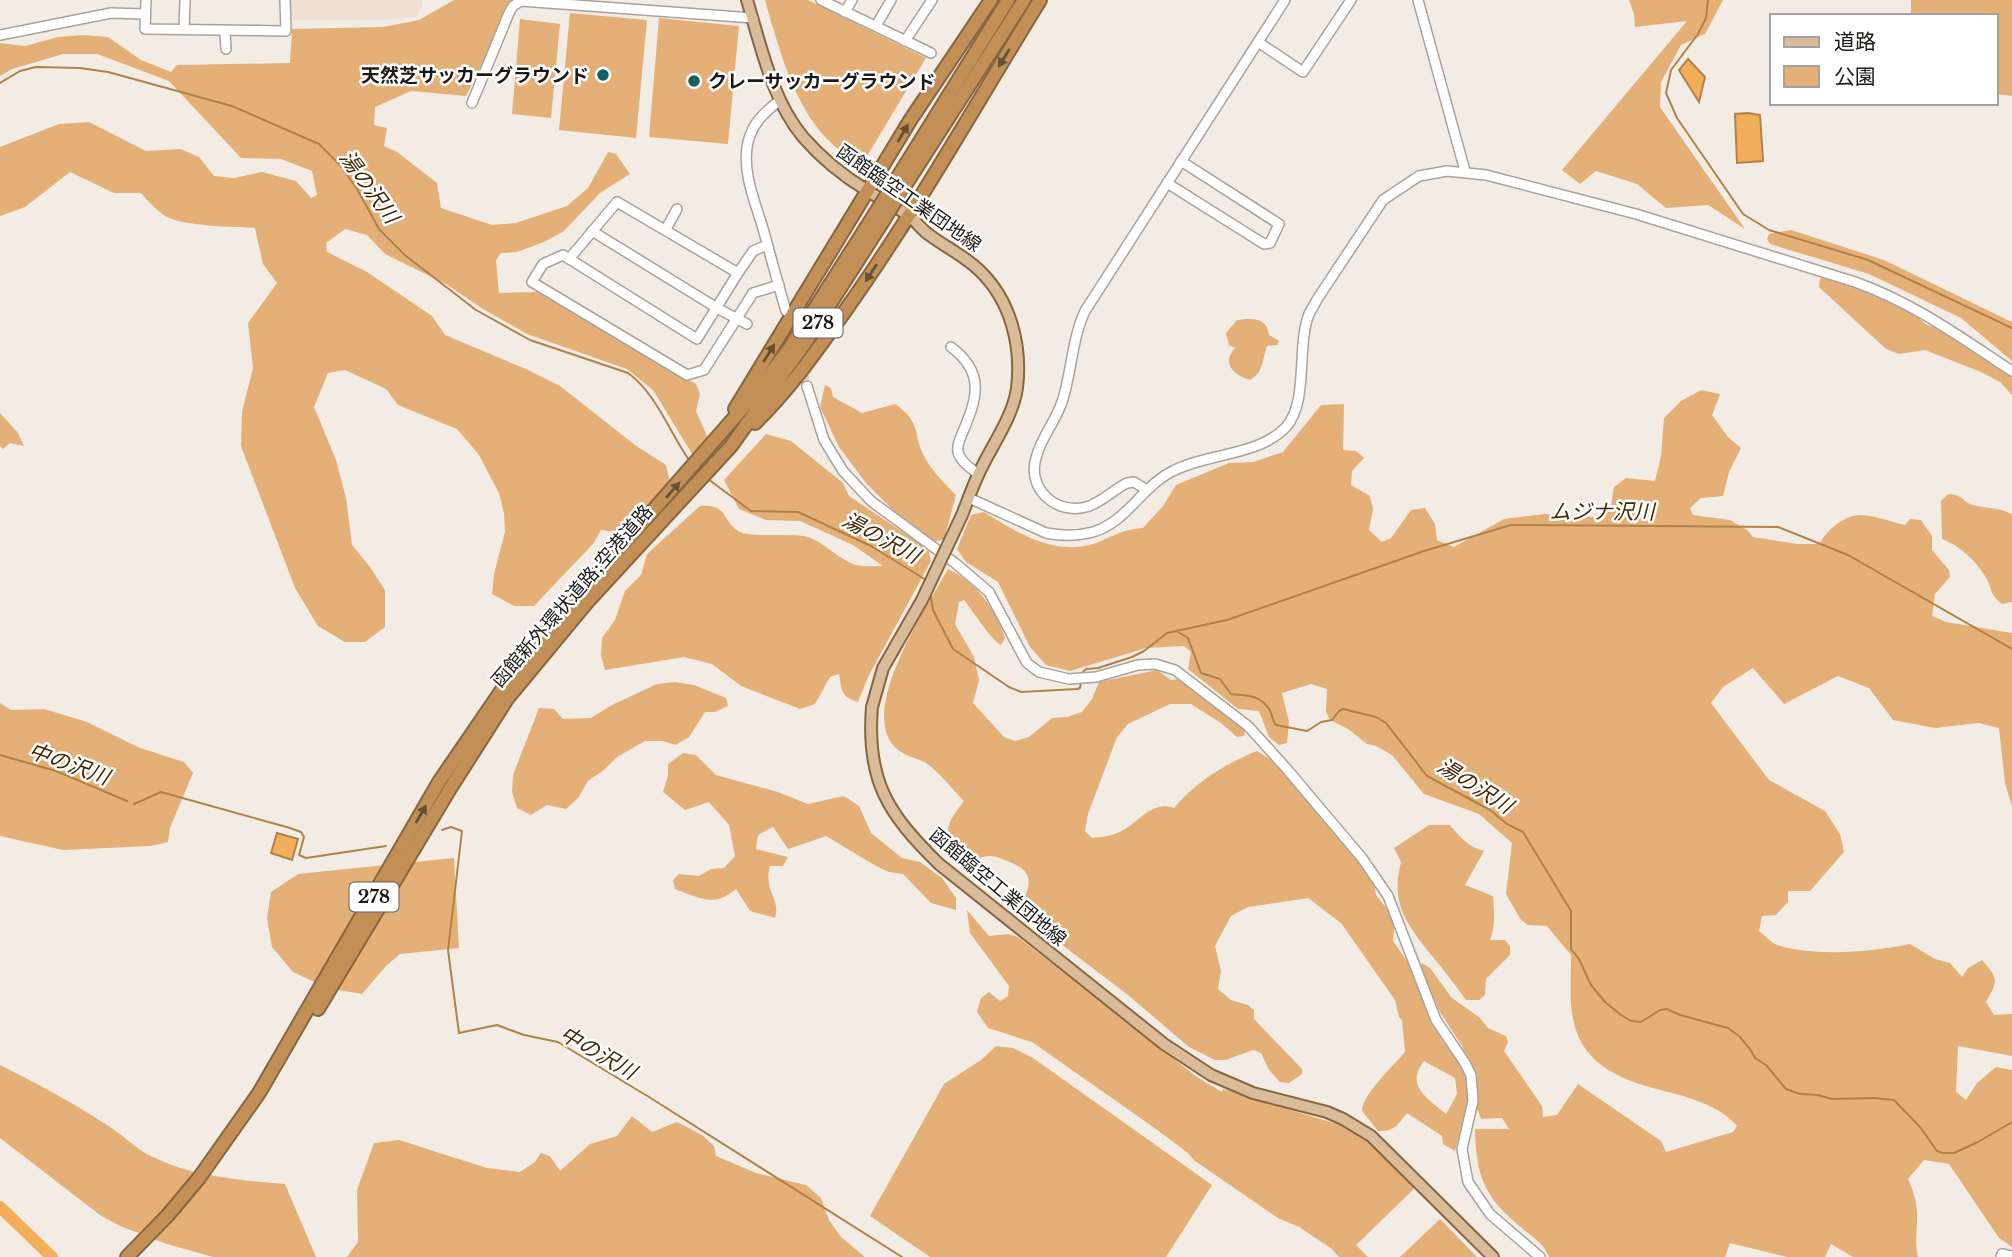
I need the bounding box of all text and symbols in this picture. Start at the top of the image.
legend [1770,14,1998,105]
text: 道路 [1834,29,1876,55]
one-way arrow [998,48,1011,68]
place label: 天然芝サッカーグラウンド [361,64,589,87]
text: 公園 [1834,64,1876,90]
marker: 天然芝サッカーグラウンド [595,67,611,83]
place label: クレーサッカーグラウンド [708,70,936,93]
marker: クレーサッカーグラウンド [686,73,702,89]
one-way arrow [896,123,909,142]
street label: 函館臨空工業団地線 [832,140,986,256]
water label: 湯の沢川 [334,145,405,230]
one-way arrow [865,263,878,282]
road number: 278 [794,309,842,338]
one-way arrow [762,343,775,362]
one-way arrow [665,481,681,499]
water label: ムジナ沢川 [1550,499,1656,525]
street label: 函館新外環状道路;空港道路 [487,500,657,692]
water label: 湯の沢川 [838,507,926,570]
water label: 中の沢川 [25,737,115,791]
water label: 湯の沢川 [1432,753,1519,820]
one-way arrow [415,804,427,823]
street label: 函館臨空工業団地線 [925,823,1071,951]
road number: 278 [350,882,398,912]
water label: 中の沢川 [555,1021,643,1086]

